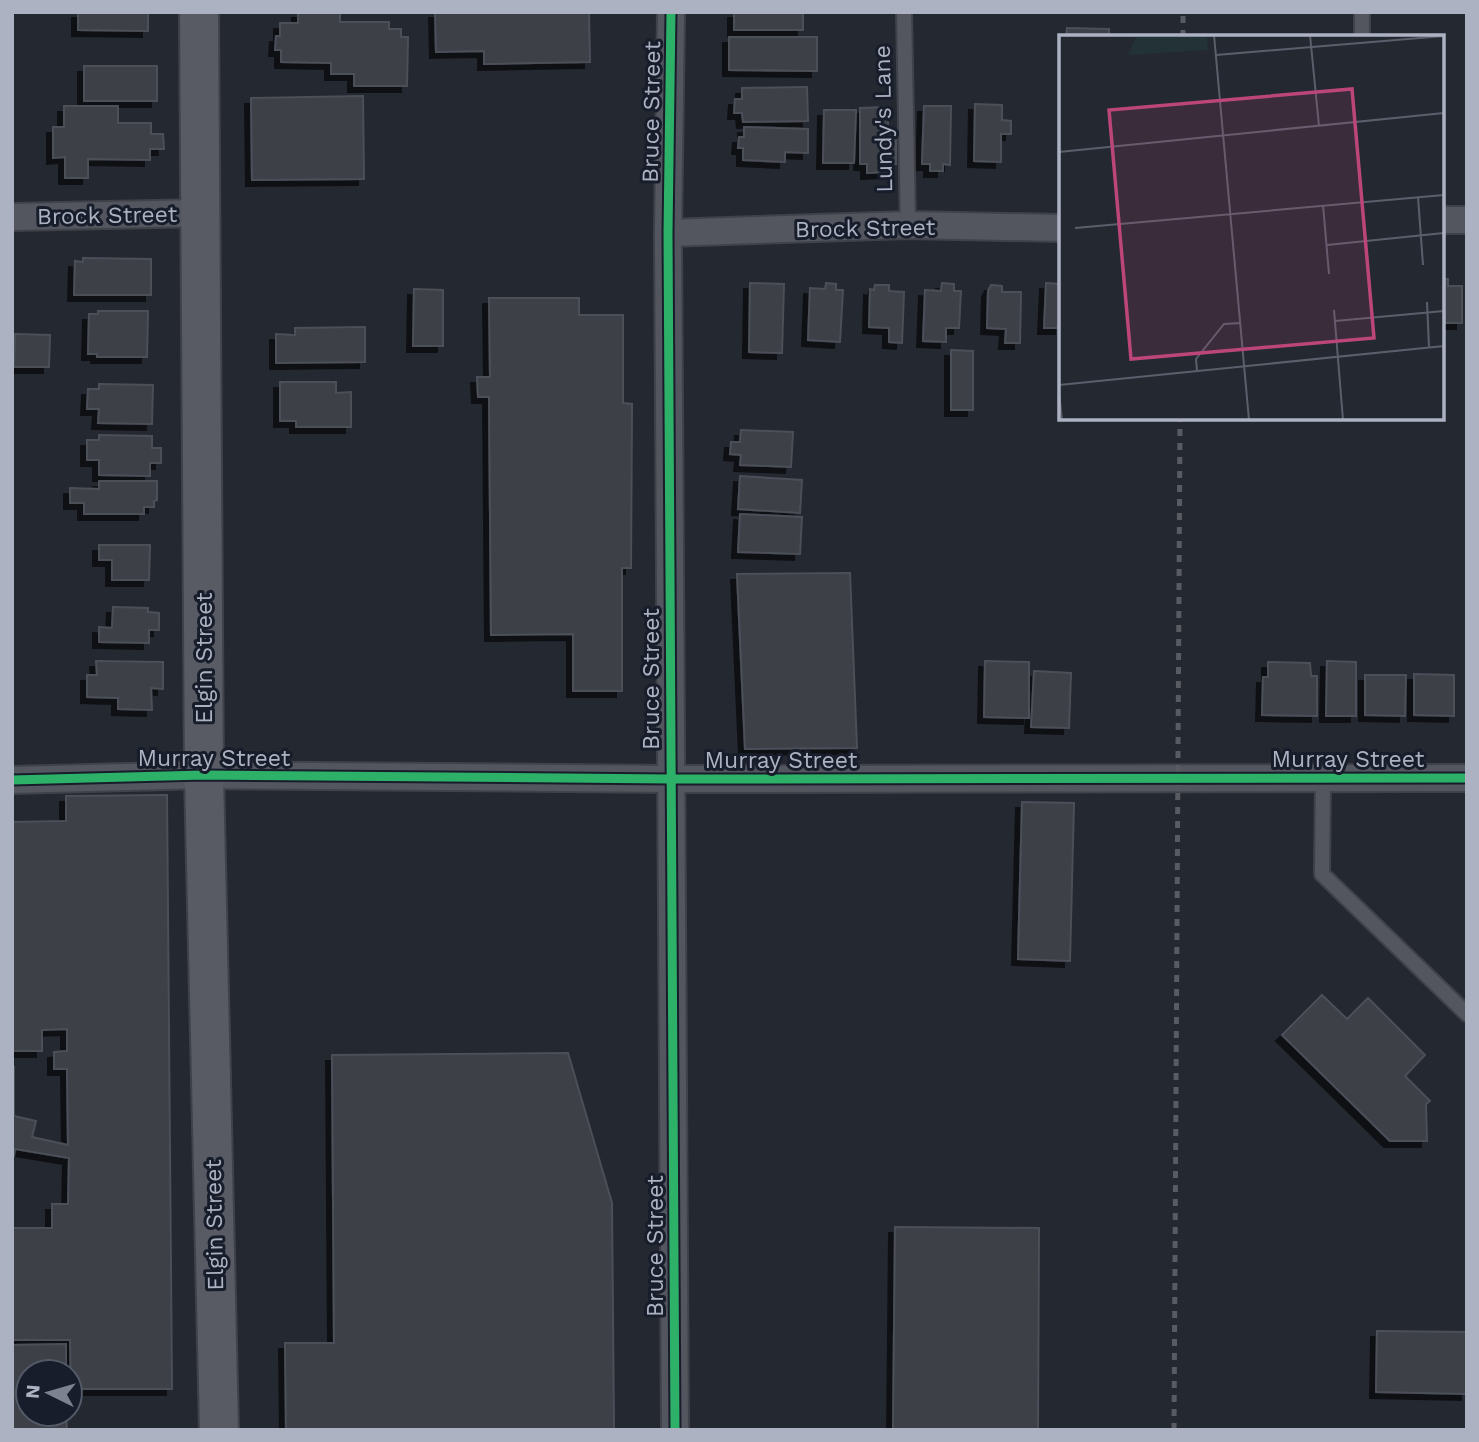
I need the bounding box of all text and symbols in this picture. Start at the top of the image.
inset map [1059,35,1444,420]
street label: Bruce Street [637,41,666,183]
street label: Lundy's Lane [869,45,898,193]
street label: Brock Street [37,201,178,230]
street label: Brock Street [795,214,936,243]
street label: Elgin Street [191,592,218,724]
street label: Bruce Street [638,608,665,750]
street label: Murray Street [138,745,291,772]
street label: Murray Street [1272,746,1425,773]
street label: Murray Street [705,747,858,774]
street label: Elgin Street [200,1159,229,1291]
street label: Bruce Street [642,1175,669,1317]
north arrow [14,1358,84,1428]
text: N [20,1384,45,1400]

